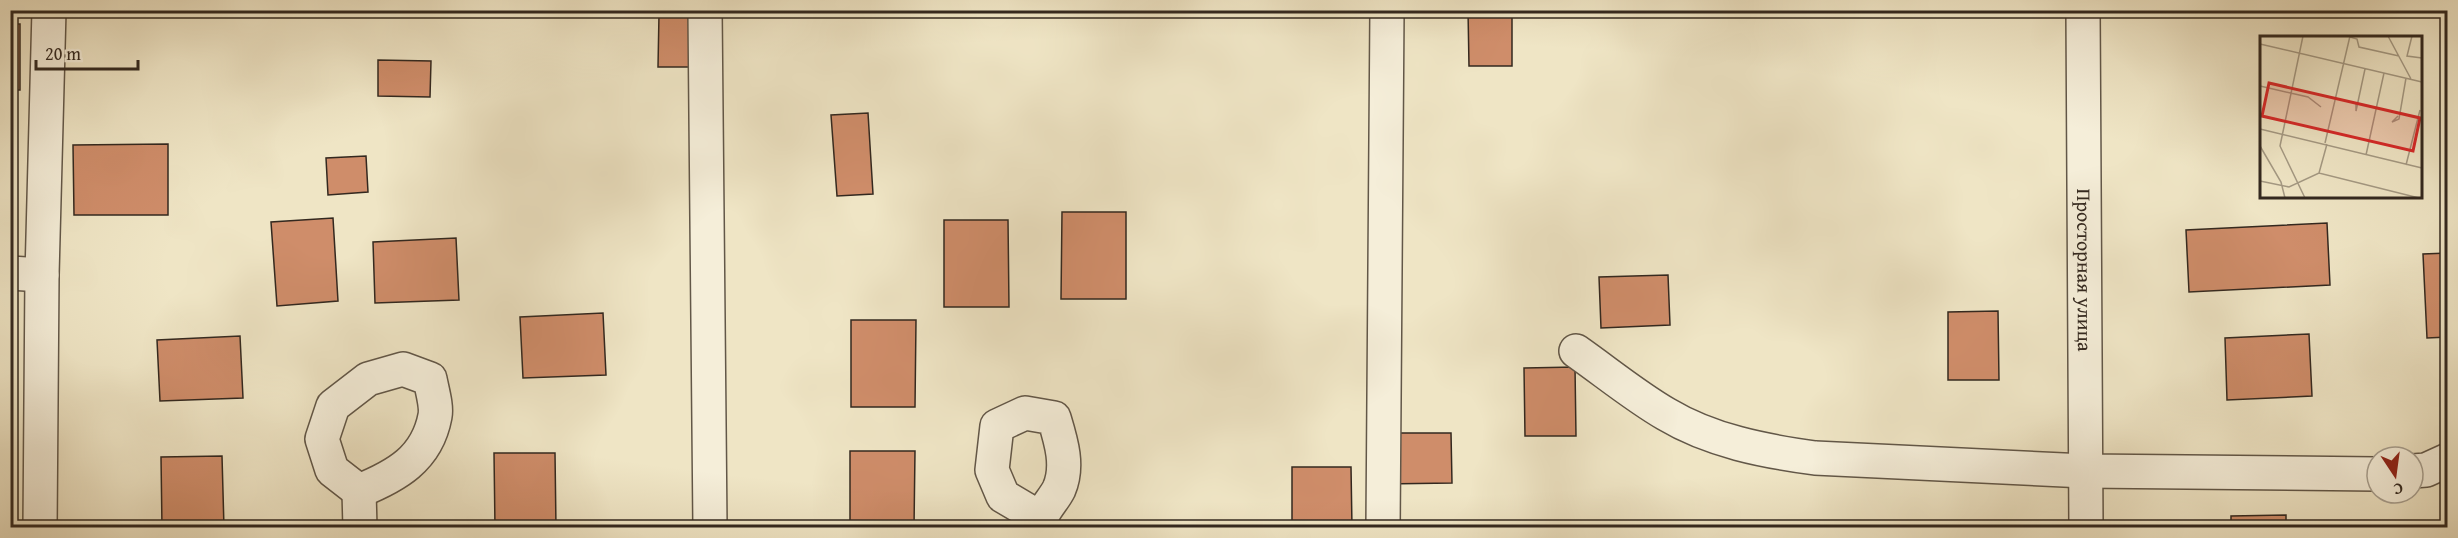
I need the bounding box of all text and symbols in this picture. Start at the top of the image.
scale bar [36,33,138,71]
inset map [2260,36,2422,198]
text: 20 m [45,40,81,67]
street label: Просторная улица [2070,188,2100,352]
north arrow [2365,445,2425,505]
text: С [2391,477,2405,502]

